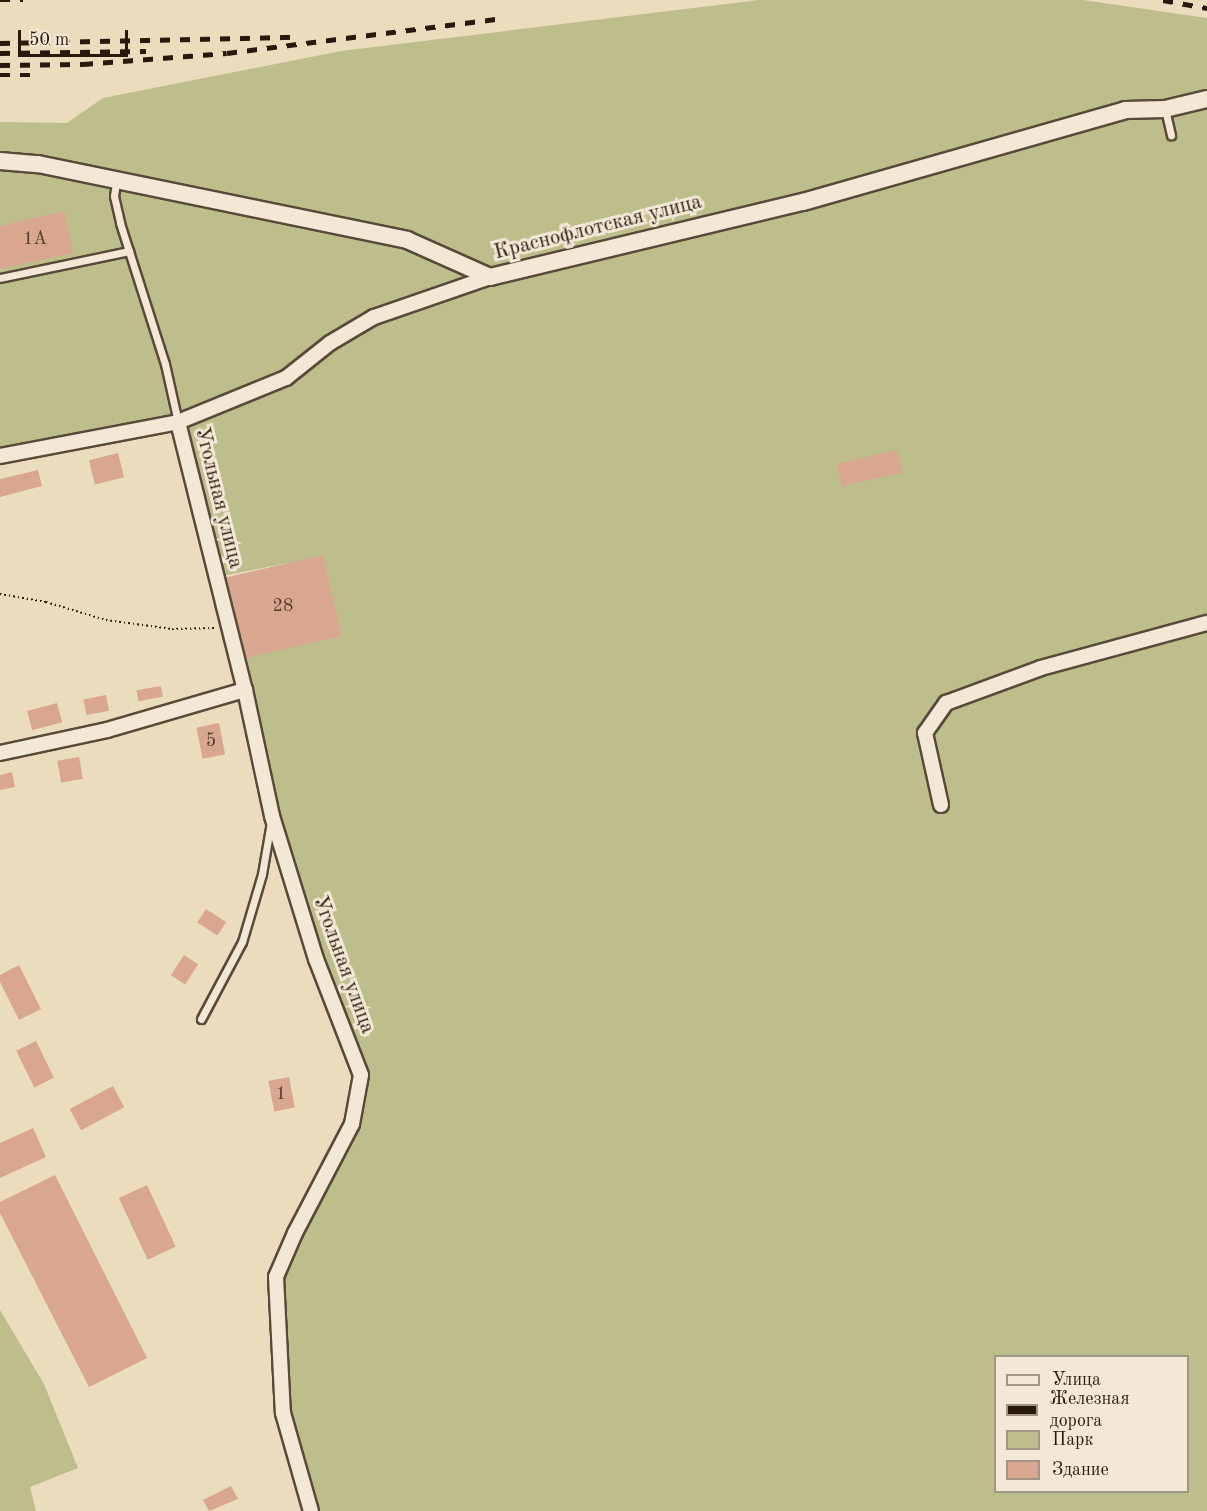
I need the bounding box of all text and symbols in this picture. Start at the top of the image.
scale bar [21,18,130,56]
text: 50 m [29,31,69,49]
street label: Краснофлотская улица [492,190,704,266]
house number: 1А [23,228,47,250]
street label: Угольная улица [188,425,248,571]
house number: 28 [273,595,293,617]
house number: 5 [206,730,216,752]
street label: Угольная улица [306,893,380,1037]
house number: 1 [276,1083,286,1105]
legend [994,1355,1189,1493]
text: Улица [1052,1371,1101,1389]
text: Железная дорога [1050,1390,1130,1430]
text: Парк [1052,1431,1093,1449]
text: Здание [1052,1461,1109,1479]

